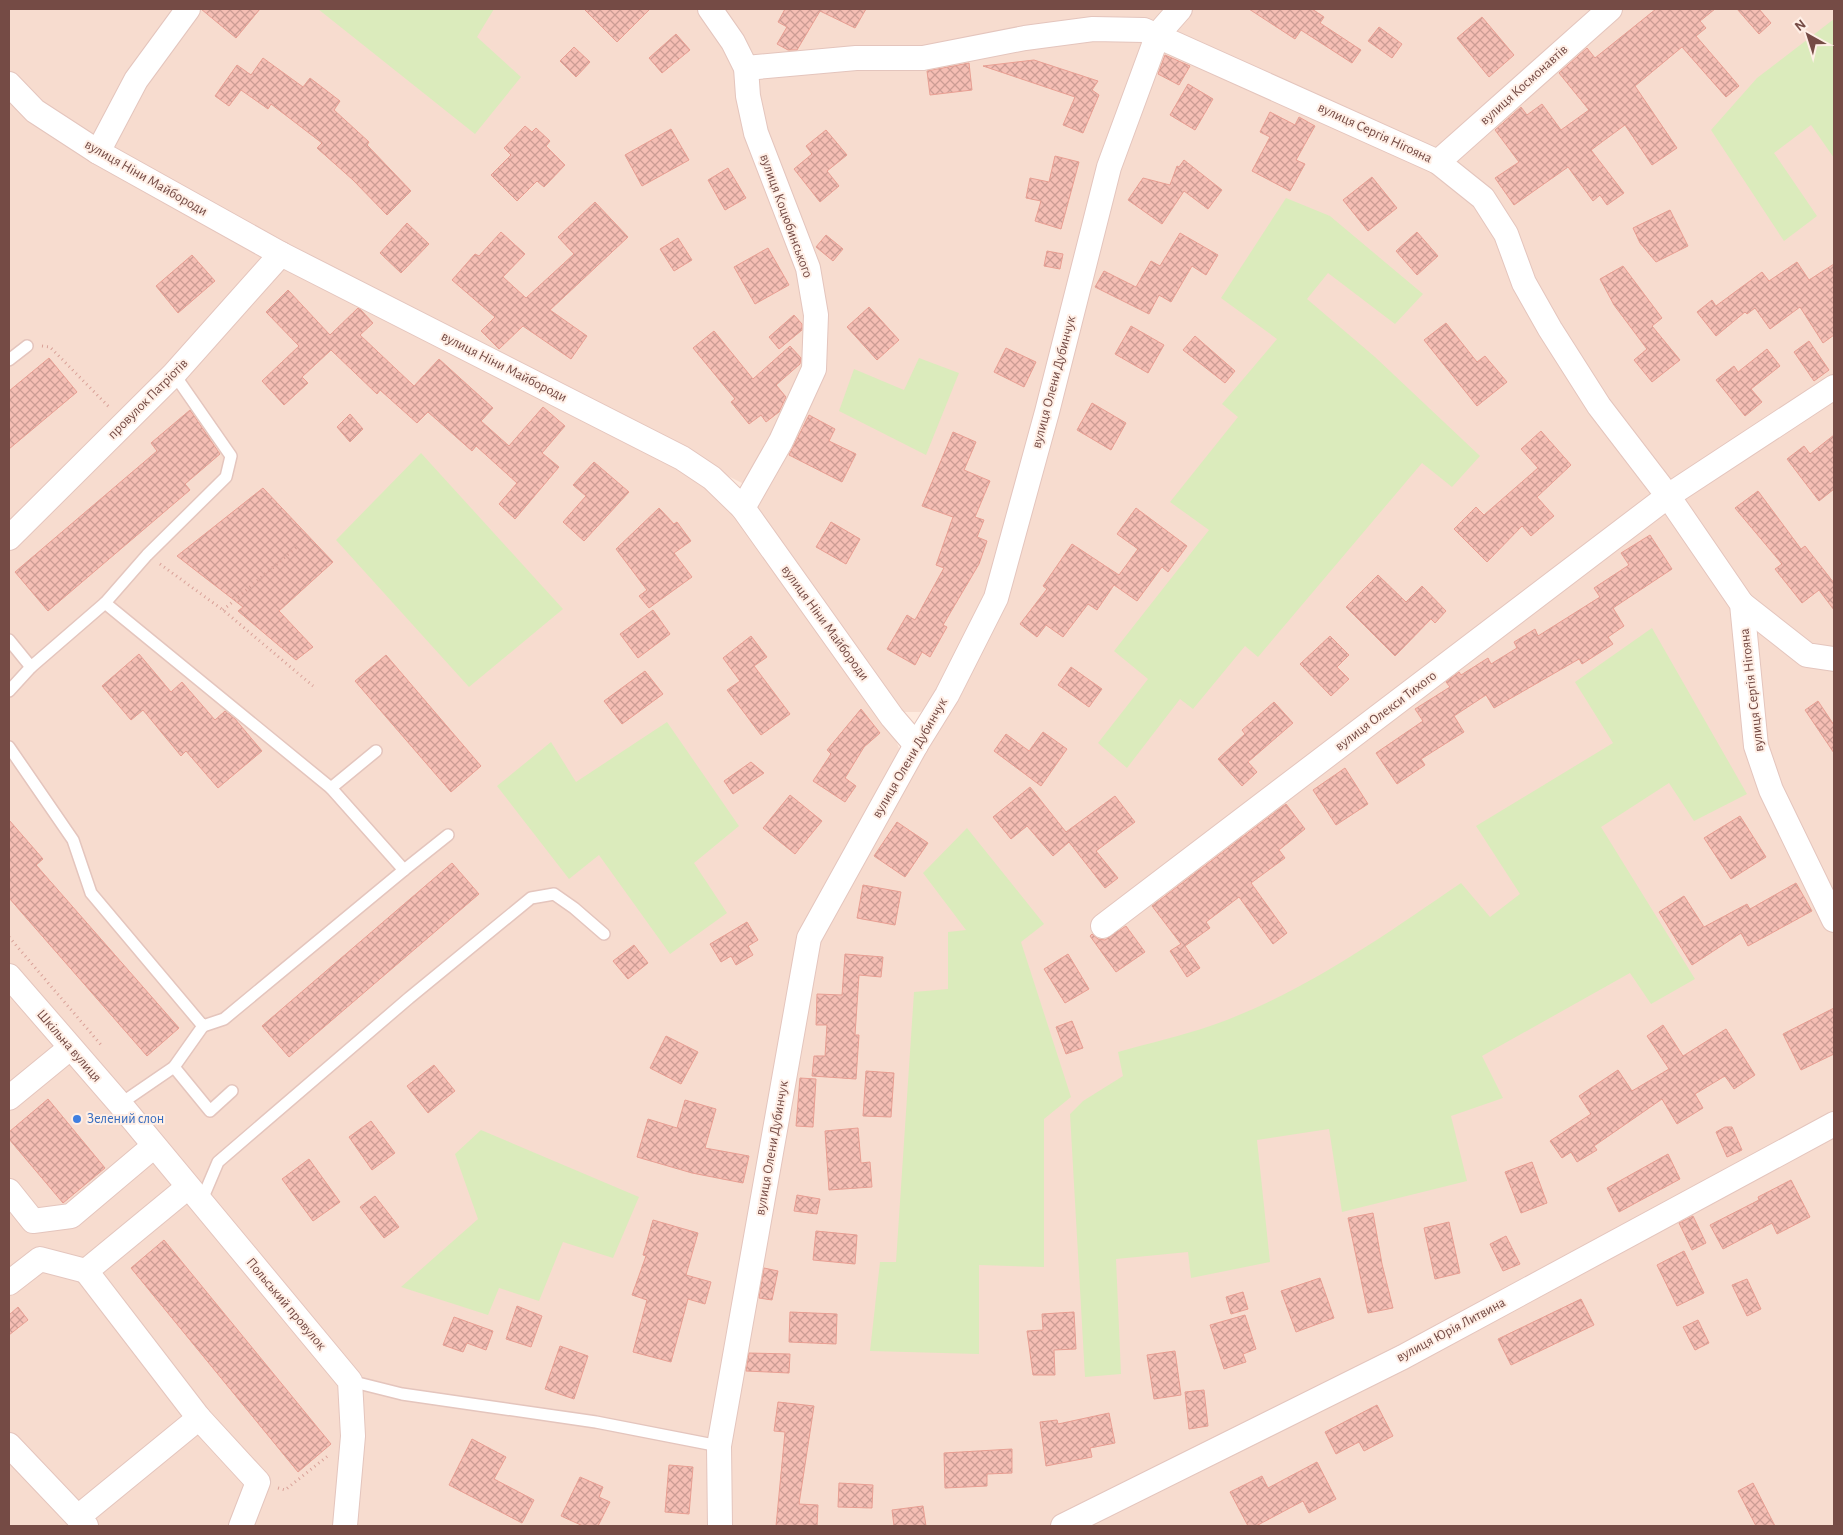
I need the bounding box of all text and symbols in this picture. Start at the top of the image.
north arrow [1783,10,1833,60]
text: N [1792,17,1809,34]
street label: вулиця Космонавтів [1478,42,1570,128]
street label: вулиця Сергія Нігояна [1316,100,1435,166]
street label: вулиця Ніни Майбороди [82,137,210,219]
street label: вулиця Коцюбинського [757,152,815,280]
street label: вулиця Олени Дубинчук [1030,314,1079,450]
street label: вулиця Ніни Майбороди [439,329,569,405]
street label: провулок Патріотів [105,356,191,442]
street label: вулиця Ніни Майбороди [778,563,872,683]
street label: вулиця Сергія Нігояна [1737,627,1767,753]
street label: вулиця Олекси Тихого [1333,668,1439,754]
street label: вулиця Олени Дубинчук [870,695,950,821]
street label: Шкільна вулиця [34,1007,104,1085]
street label: вулиця Олени Дубинчук [753,1079,791,1216]
place label: Зелений слон [87,1112,164,1126]
marker: Зелений слон [71,1113,83,1125]
street label: Польський провулок [243,1255,329,1353]
street label: вулиця Юрія Литвина [1394,1295,1508,1365]

